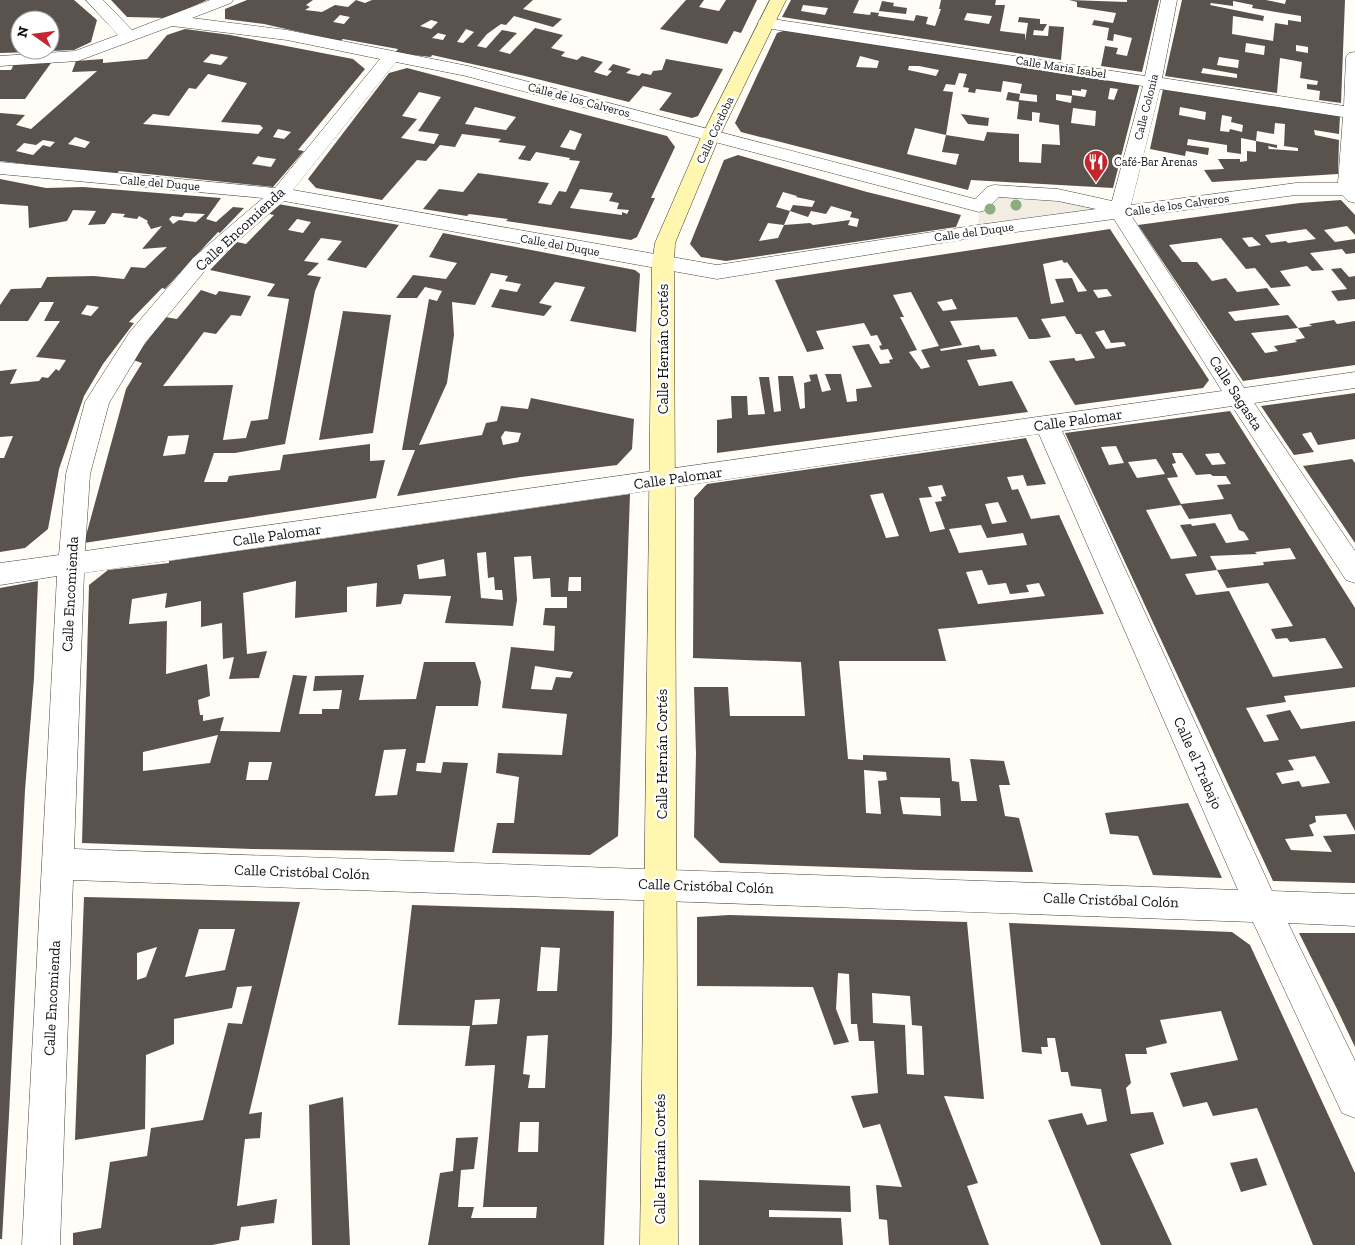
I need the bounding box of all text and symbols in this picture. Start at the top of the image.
north arrow [10,10,60,60]
text: N [13,24,32,39]
street label: Calle Maria Isabel [1015,53,1107,81]
street label: Calle Colonia [1131,72,1161,141]
street label: Calle de los Calveros [526,80,632,120]
street label: Calle Córdoba [693,94,737,166]
restaurant icon: Café-Bar Arenas [1083,149,1109,183]
place label: Café-Bar Arenas [1114,155,1197,169]
street label: Calle del Duque [119,173,201,194]
street label: Calle Encomienda [192,183,288,275]
street label: Calle de los Calveros [1124,191,1230,219]
street label: Calle del Duque [933,219,1015,245]
street label: Calle del Duque [519,231,601,259]
street label: Calle Hernán Cortés [654,284,672,414]
street label: Calle Sagasta [1205,352,1267,434]
street label: Calle Palomar [1033,405,1123,435]
street label: Calle Palomar [633,463,723,493]
street label: Calle Palomar [232,520,322,550]
street label: Calle Encomienda [58,536,82,652]
street label: Calle Hernán Cortés [653,689,671,819]
street label: Calle el Trabajo [1170,714,1226,812]
street label: Calle Cristóbal Colón [234,861,371,883]
street label: Calle Cristóbal Colón [638,875,775,897]
street label: Calle Cristóbal Colón [1043,889,1180,911]
street label: Calle Encomienda [40,940,64,1056]
street label: Calle Hernán Cortés [651,1094,669,1224]

